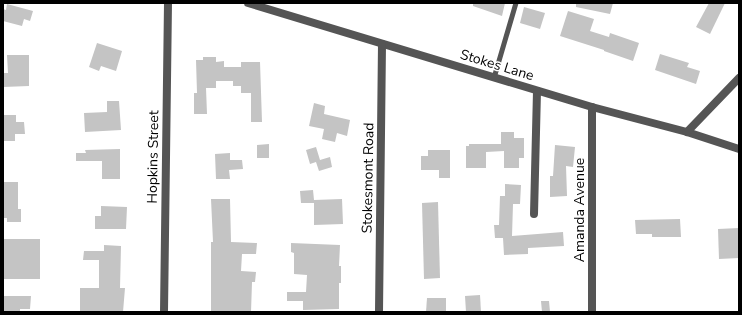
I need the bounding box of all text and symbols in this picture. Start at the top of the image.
street label: Stokes Lane [458,45,536,85]
street label: Hopkins Street [143,110,163,204]
street label: Stokesmont Road [358,122,378,234]
street label: Amanda Avenue [570,158,589,262]

